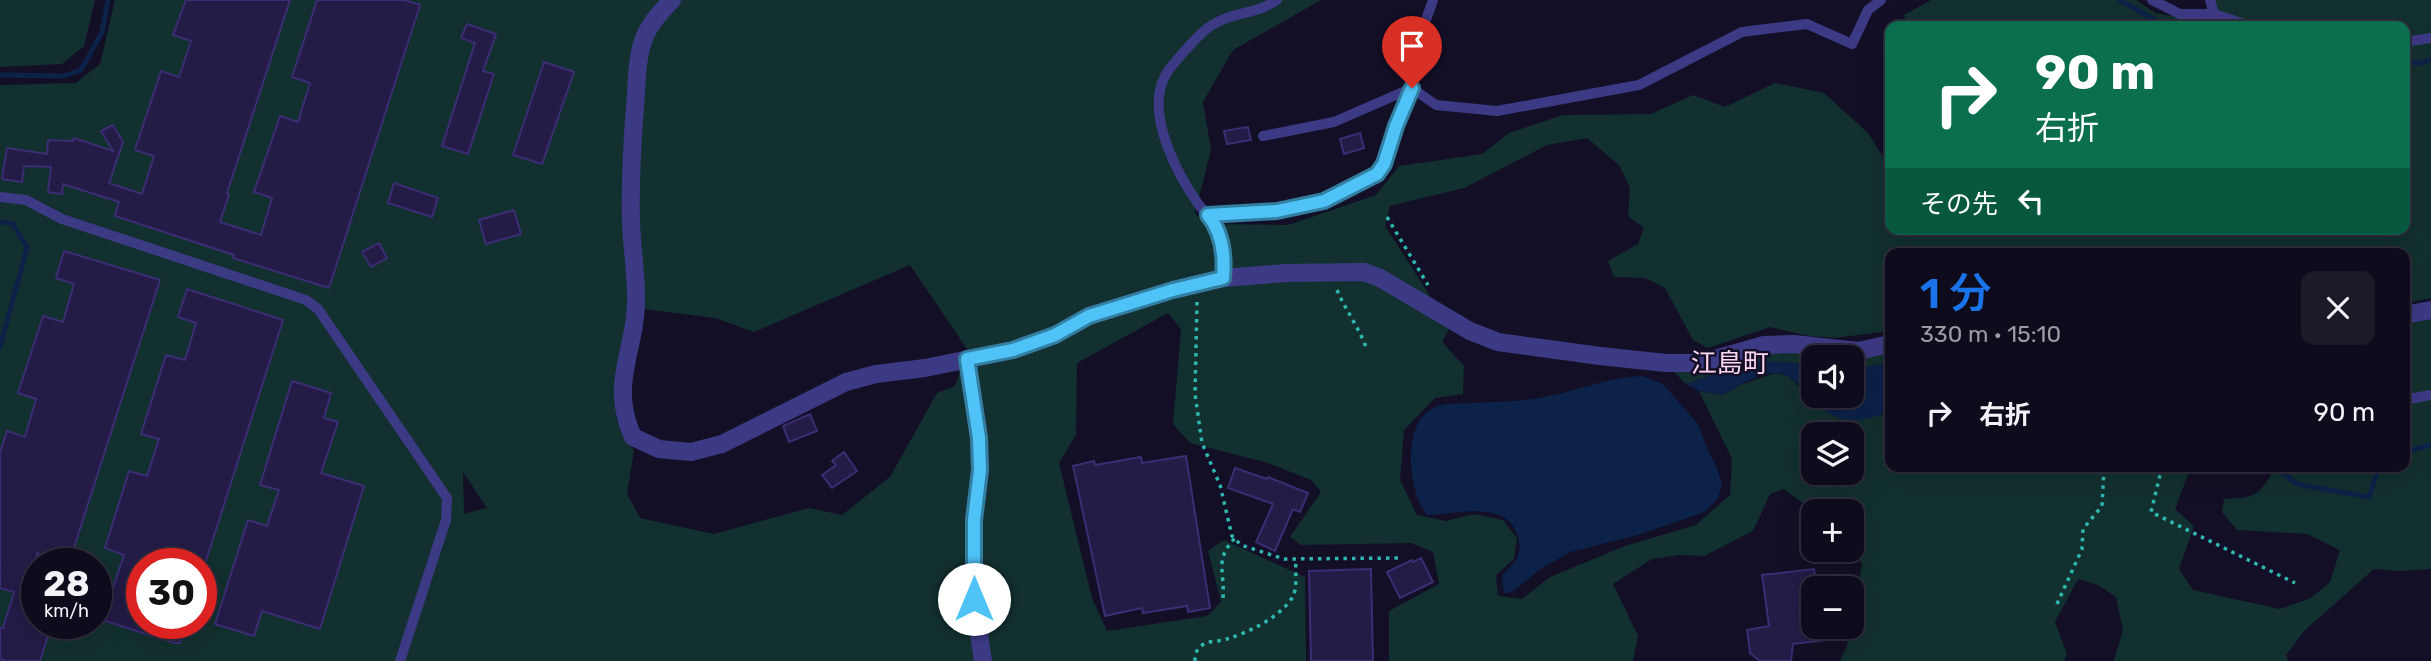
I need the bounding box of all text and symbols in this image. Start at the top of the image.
pin [1382,16,1442,88]
icon: arrive [1393,27,1431,65]
text: 90 m [2035,43,2155,101]
icon: right [1920,49,2011,140]
text: 右折 [2035,109,2099,147]
icon: left [2012,182,2050,220]
text: その先 [1920,189,1998,220]
text: 1 分 [1920,269,1991,319]
button: close [2301,271,2375,345]
text: 330 m · 15:10 [1920,320,2061,348]
map controls [1801,345,1864,639]
button: sound [1801,345,1864,408]
district label: 江島町 [1691,348,1769,379]
icon: right [1920,394,1958,432]
text: 90 m [2314,397,2375,428]
text: 右折 [1979,400,2031,431]
button: layers [1801,422,1864,485]
button: + [1801,499,1864,562]
speed limit sign: 30 [126,548,217,639]
position arrow [937,562,1011,636]
text: 28 [43,563,90,605]
button: − [1801,576,1864,639]
text: km/h [44,600,89,622]

